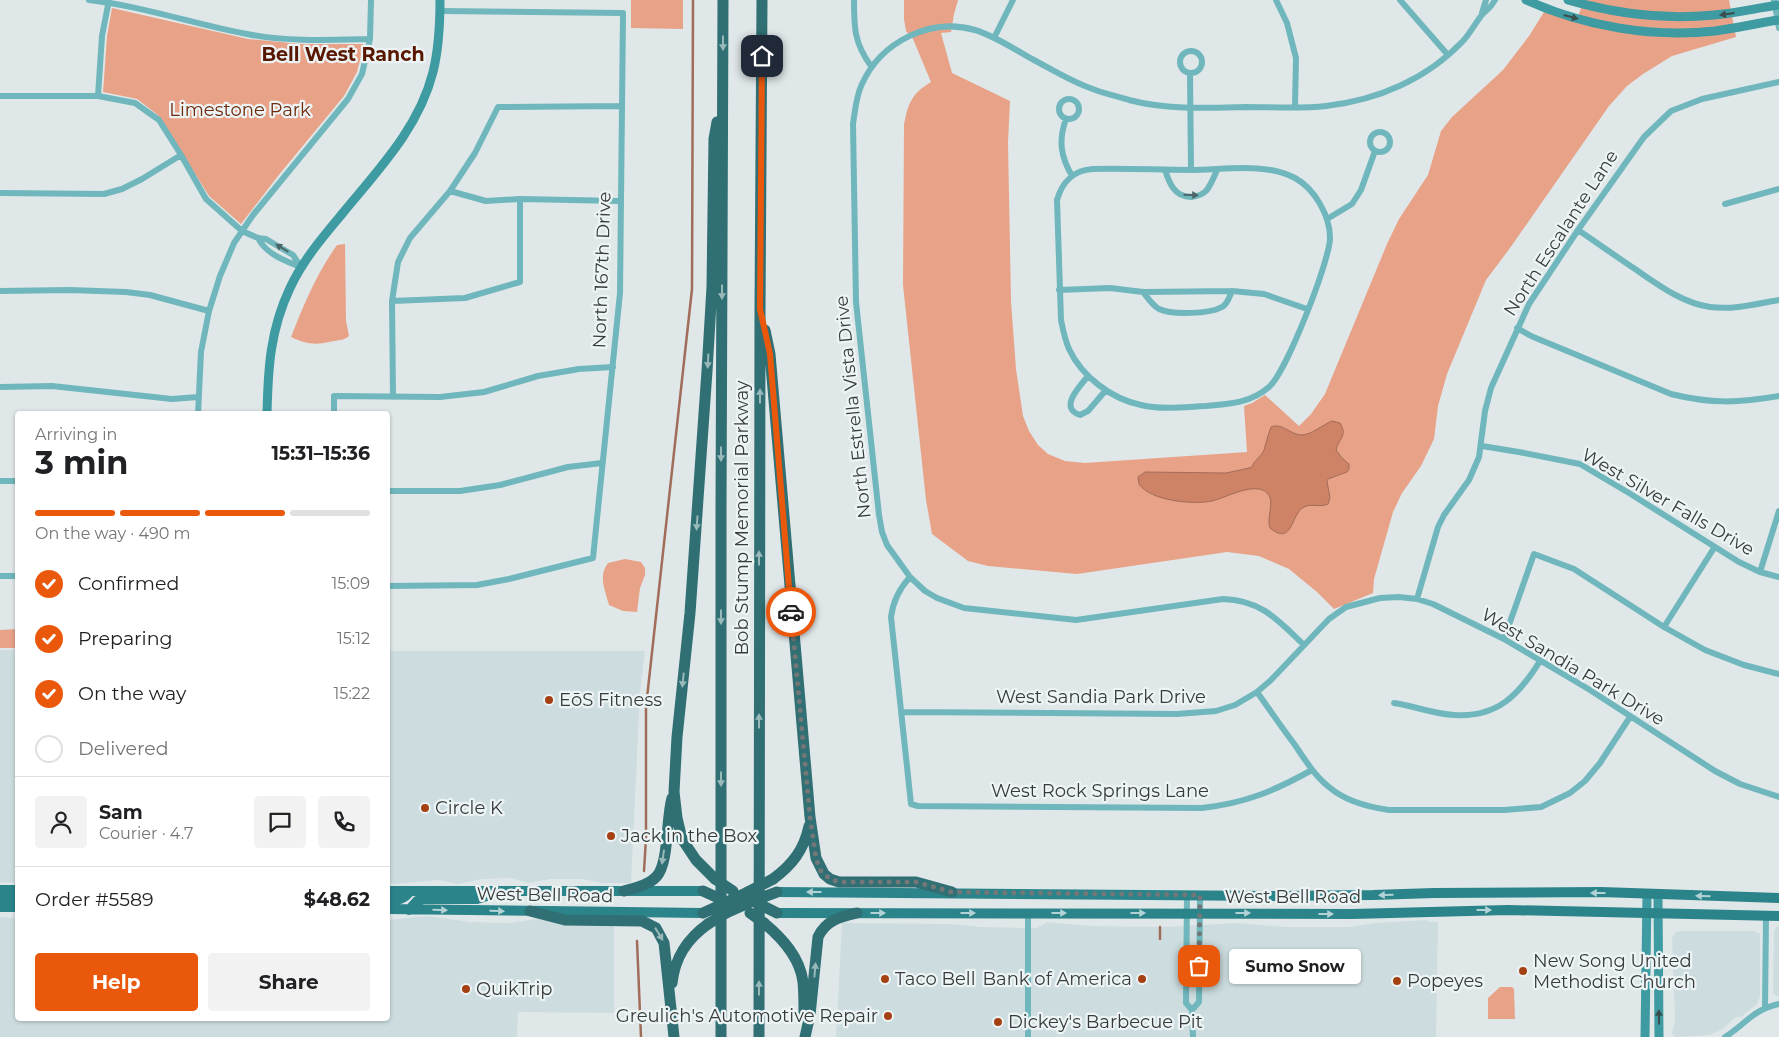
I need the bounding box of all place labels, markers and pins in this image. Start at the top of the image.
pin [741,35,783,77]
place label: EōS Fitness [559,689,662,711]
marker: EōS Fitness [543,694,555,706]
place label: Circle K [435,797,503,819]
marker: Circle K [419,802,431,814]
place label: Jack in the Box [620,825,757,847]
marker: Jack in the Box [605,830,617,842]
pin [1178,945,1220,987]
callout: Sumo Snow [1229,948,1362,984]
place label: New Song United Methodist Church [1533,950,1696,993]
marker: New Song United Methodist Church [1517,965,1529,977]
place label: Taco Bell [895,968,976,990]
place label: Bank of America [983,968,1132,990]
place label: Popeyes [1407,970,1483,992]
marker: Taco Bell [879,973,891,985]
marker: Bank of America [1136,973,1148,985]
marker: Popeyes [1391,975,1403,987]
place label: QuikTrip [476,978,552,1000]
marker: QuikTrip [460,983,472,995]
place label: Greulich's Automotive Repair [616,1005,878,1027]
marker: Greulich's Automotive Repair [882,1010,894,1022]
place label: Dickey's Barbecue Pit [1008,1011,1203,1033]
marker: Dickey's Barbecue Pit [992,1016,1004,1028]

